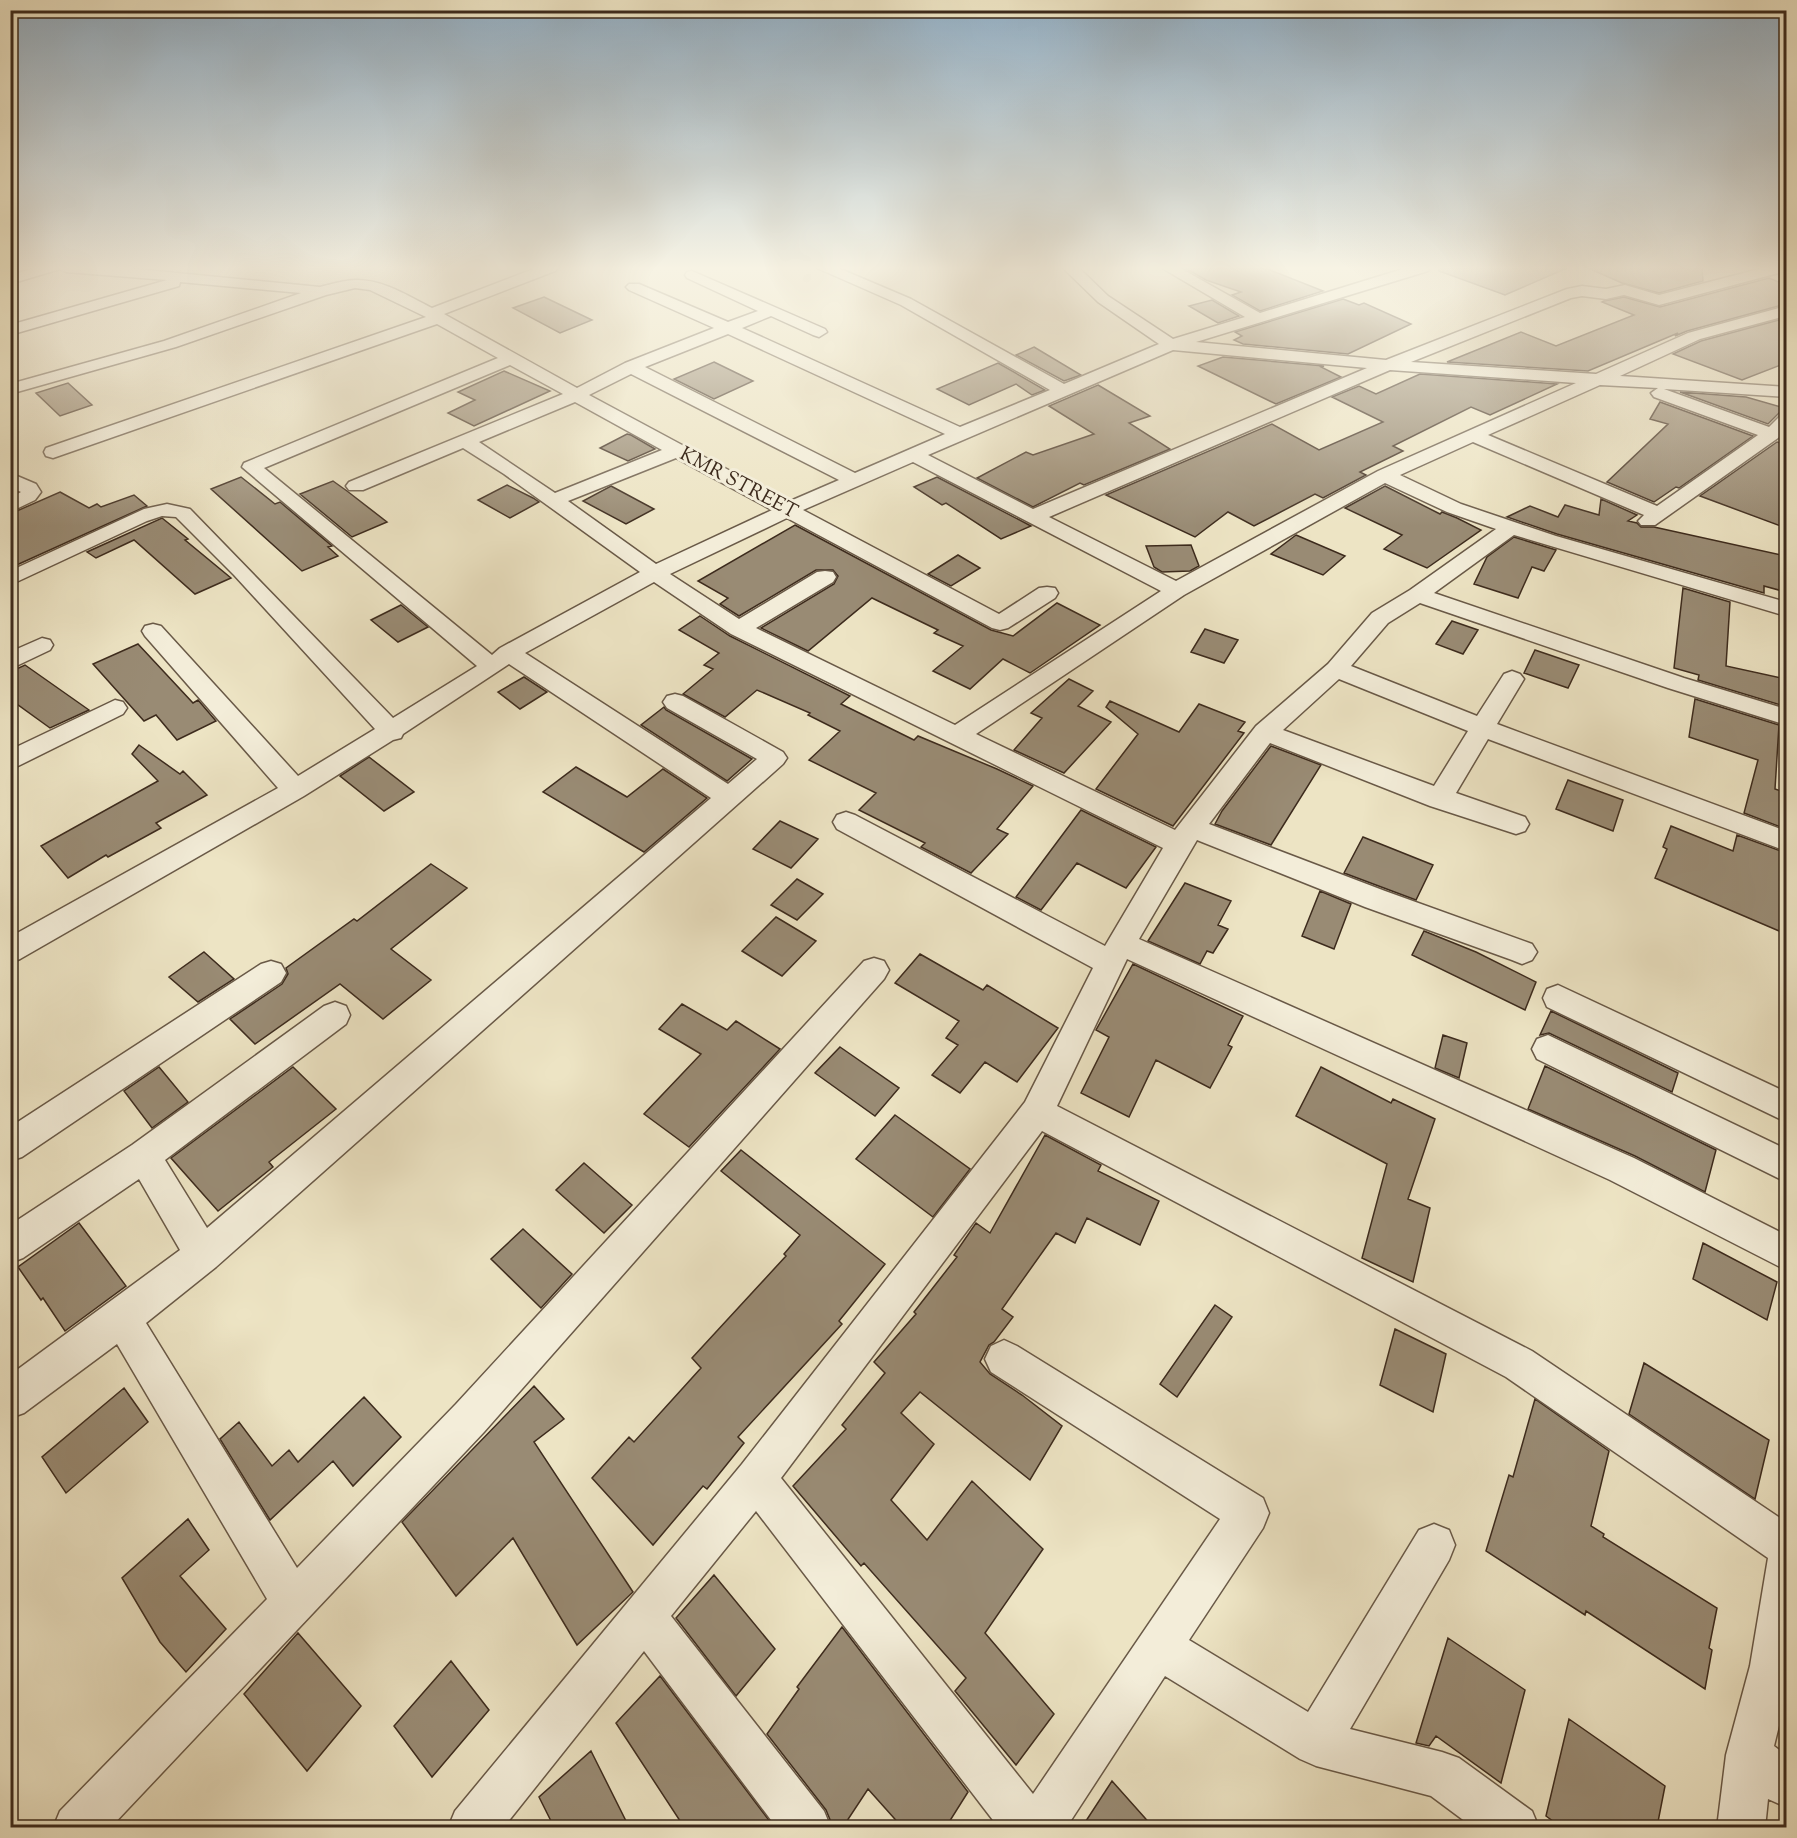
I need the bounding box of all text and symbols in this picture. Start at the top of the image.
street label: KMR STREET [674,441,802,527]

